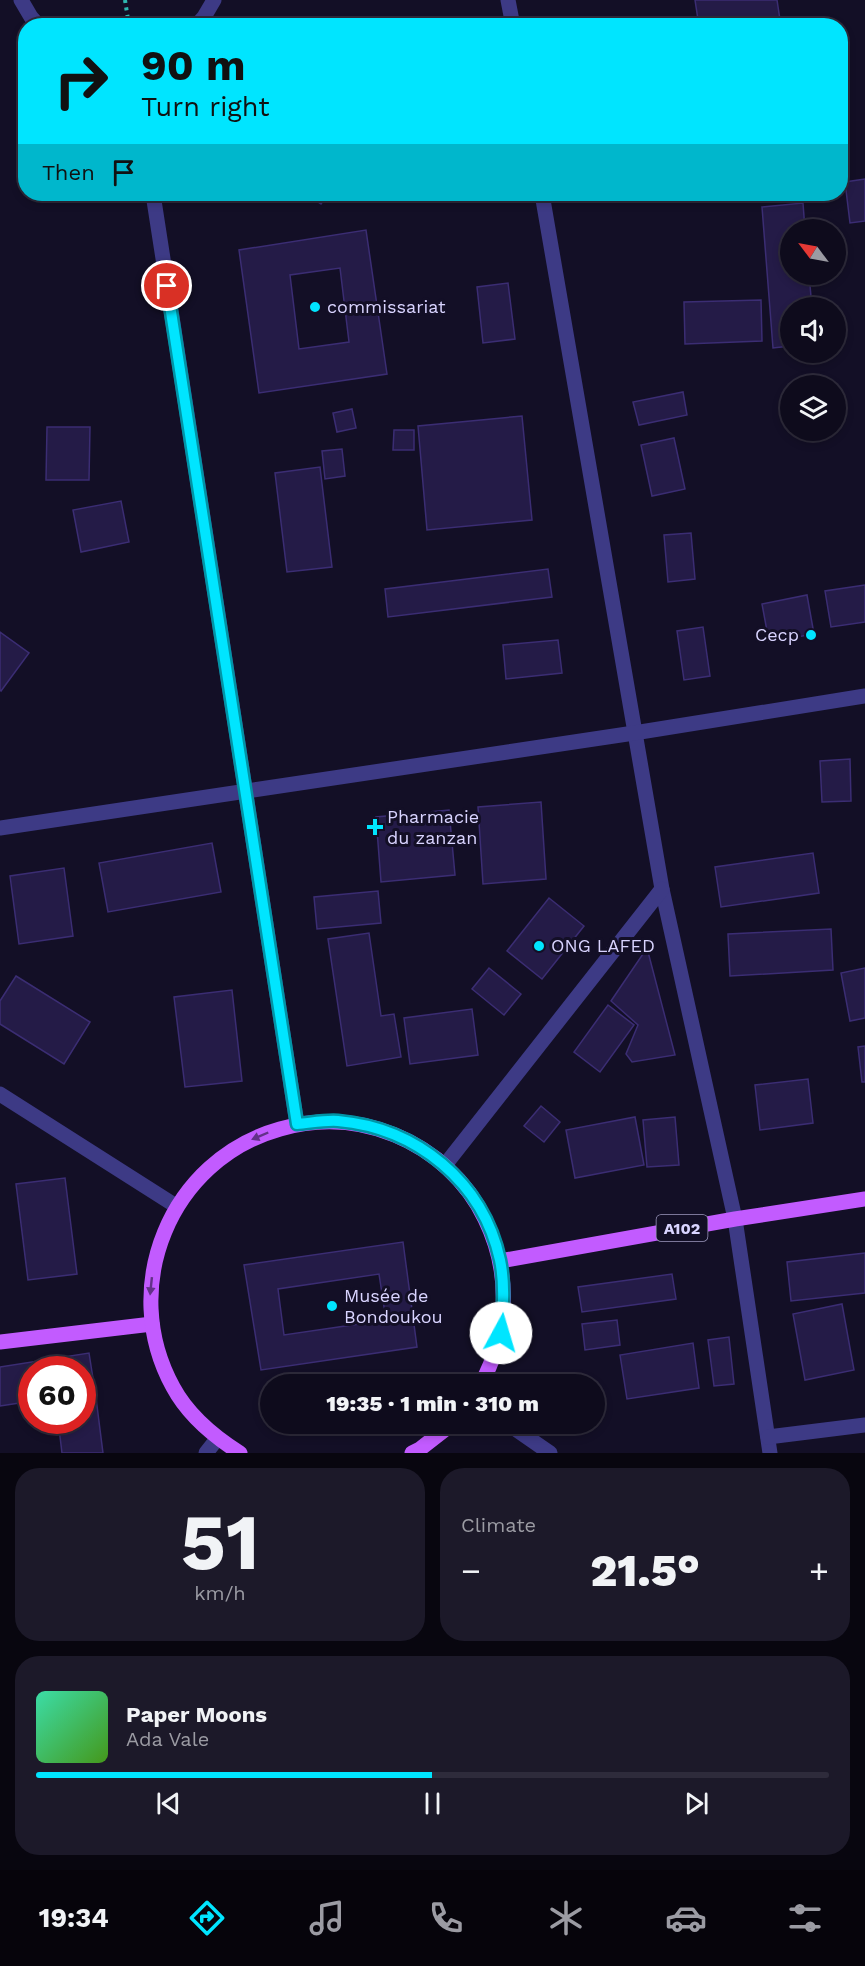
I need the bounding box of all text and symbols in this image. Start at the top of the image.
text: 90 m [141,41,245,90]
icon: right [42,42,120,120]
text: Turn right [141,91,270,123]
icon: arrive [107,156,140,189]
text: Then [42,160,95,185]
north arrow [780,219,846,285]
map controls [780,219,846,441]
pin [141,260,192,311]
icon: arrive [150,269,183,302]
place label: commissariat [327,296,446,317]
button: sound [780,297,846,363]
marker: commissariat [308,300,322,314]
button: layers [780,375,846,441]
place label: Cecp [755,624,799,645]
marker: Cecp [804,628,818,642]
place label: Pharmacie du zanzan [387,806,479,848]
marker: Pharmacie du zanzan [368,820,382,834]
place label: ONG LAFED [551,935,655,956]
marker: ONG LAFED [532,939,546,953]
one-way arrow [250,1131,268,1141]
road number: A102 [656,1215,708,1241]
one-way arrow [146,1276,156,1295]
place label: Musée de Bondoukou [344,1285,443,1327]
marker: Musée de Bondoukou [325,1299,339,1313]
position arrow [469,1301,533,1365]
speed limit sign: 60 [18,1356,96,1434]
text: 19:35 · 1 min · 310 m [326,1391,539,1416]
text: 51 [180,1496,260,1588]
text: Climate [461,1513,536,1537]
text: 21.5° [590,1544,700,1597]
text: − [461,1551,481,1590]
text: + [809,1551,829,1590]
text: km/h [194,1581,246,1605]
text: Paper Moons [126,1702,267,1727]
text: Ada Vale [126,1727,209,1751]
icon: previous [152,1787,185,1820]
icon: pause [416,1787,449,1820]
icon: next [680,1787,713,1820]
icon: directions [186,1897,228,1939]
icon: music [306,1897,348,1939]
icon: phone [425,1897,467,1939]
icon: climate [545,1897,587,1939]
icon: car [665,1897,707,1939]
icon: filters [784,1897,826,1939]
text: 19:34 [39,1902,109,1934]

